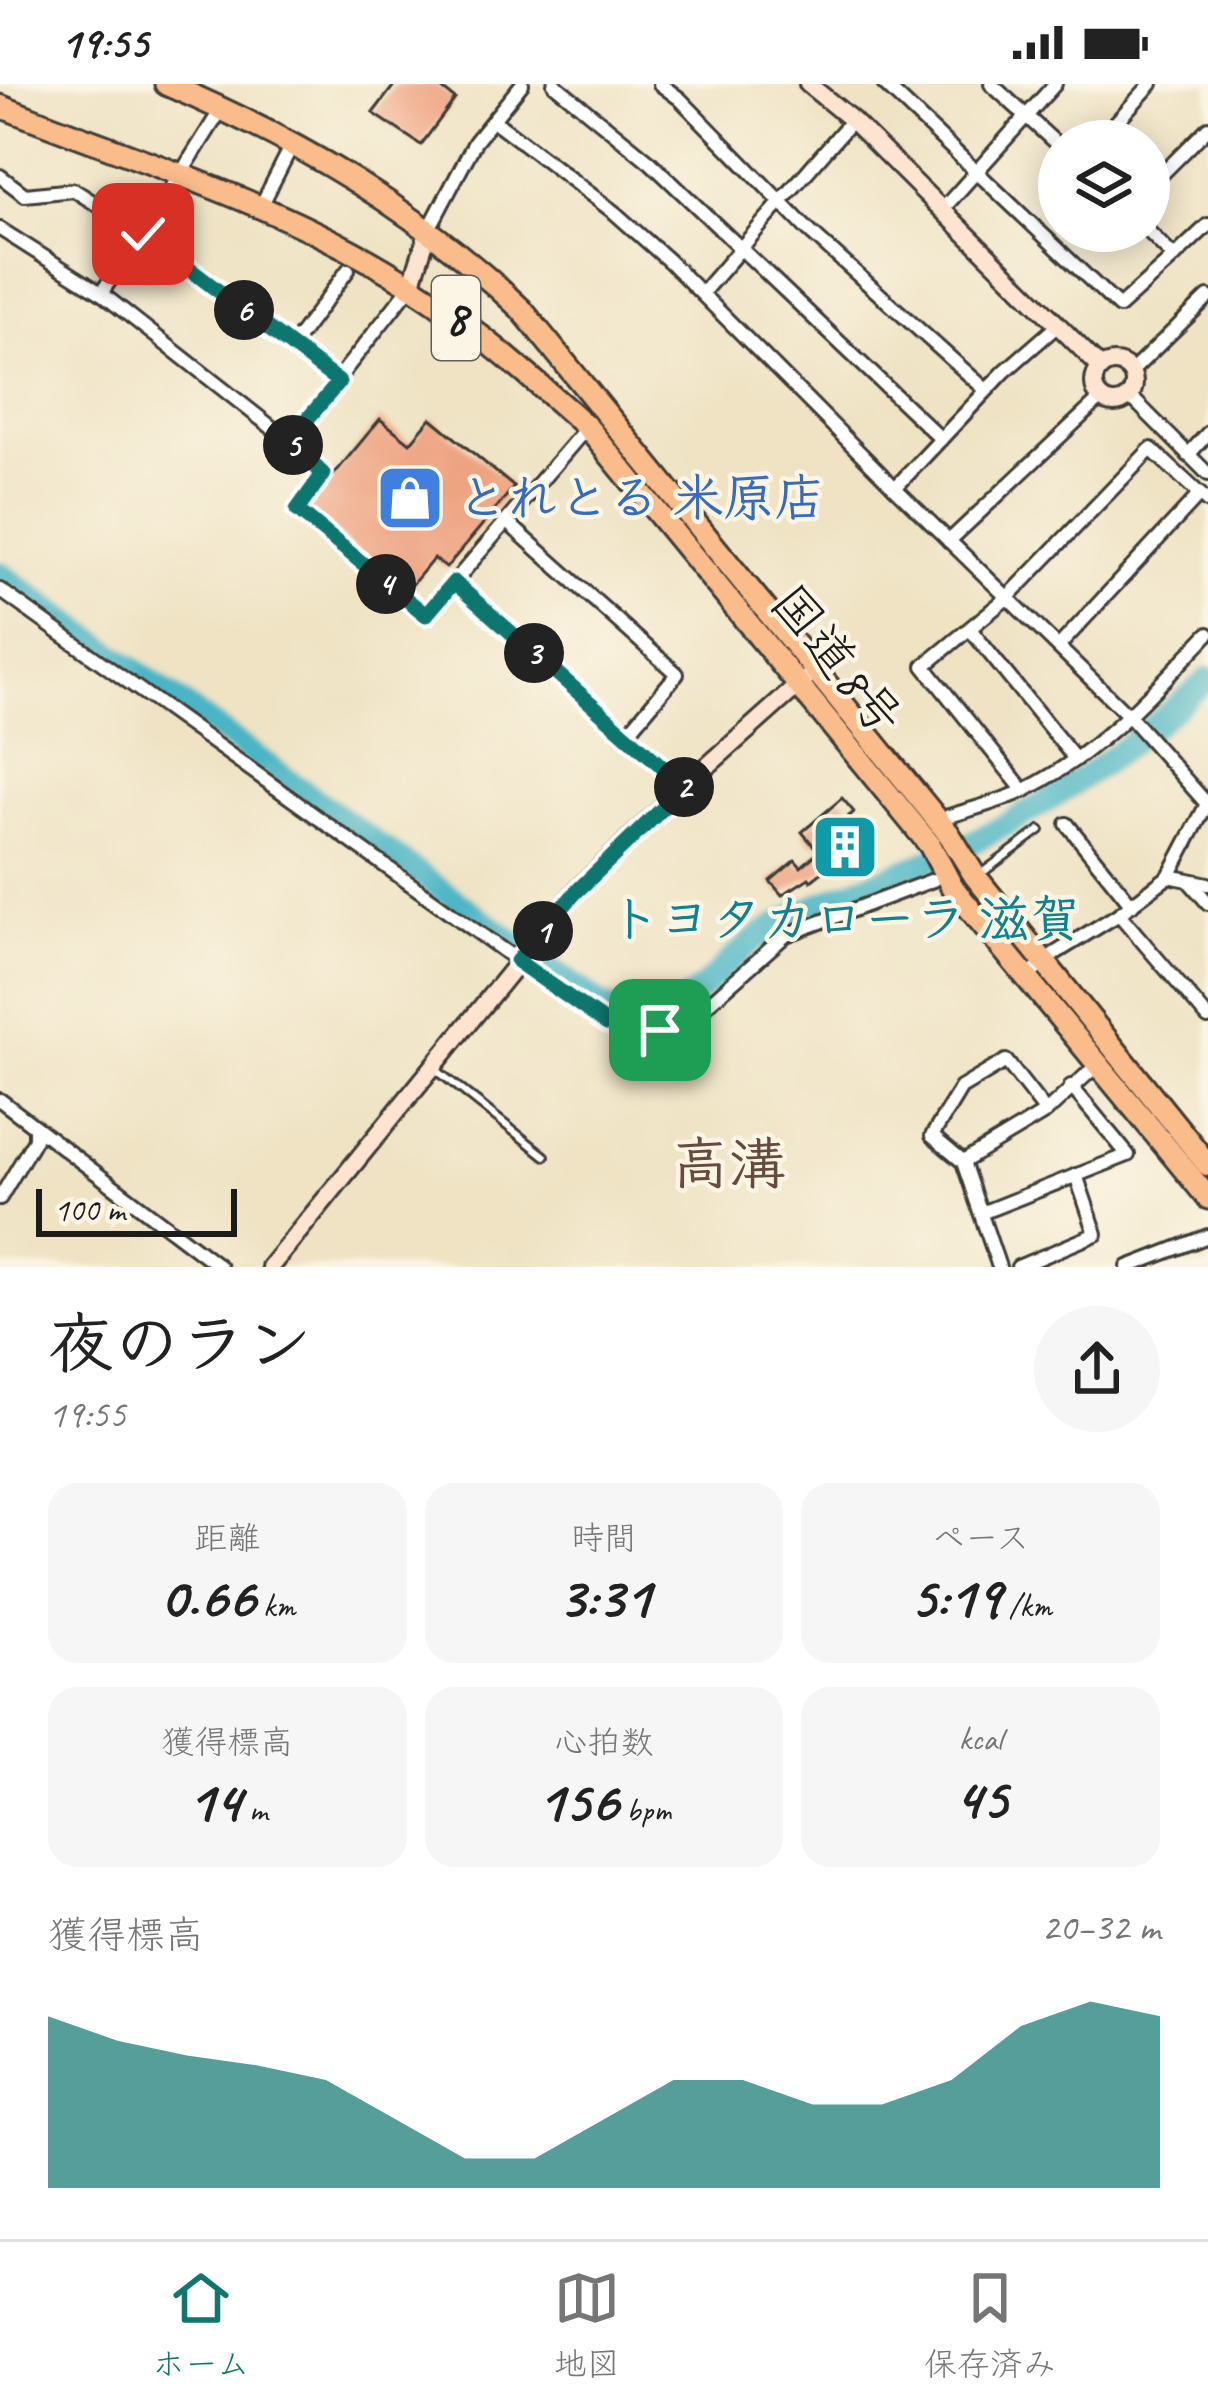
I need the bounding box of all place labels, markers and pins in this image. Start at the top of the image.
pin [92,183,194,285]
pin: 6 [214,280,274,340]
pin: 5 [263,415,323,475]
shop icon: とれとる 米原店 [375,463,445,533]
place label: とれとる 米原店 [456,466,825,530]
pin: 4 [356,554,416,614]
pin: 3 [504,623,564,683]
pin: 2 [654,757,714,817]
building icon: トヨタカローラ 滋賀 [810,812,880,882]
place label: トヨタカローラ 滋賀 [609,887,1081,951]
pin: 1 [513,901,573,961]
pin [609,979,711,1081]

